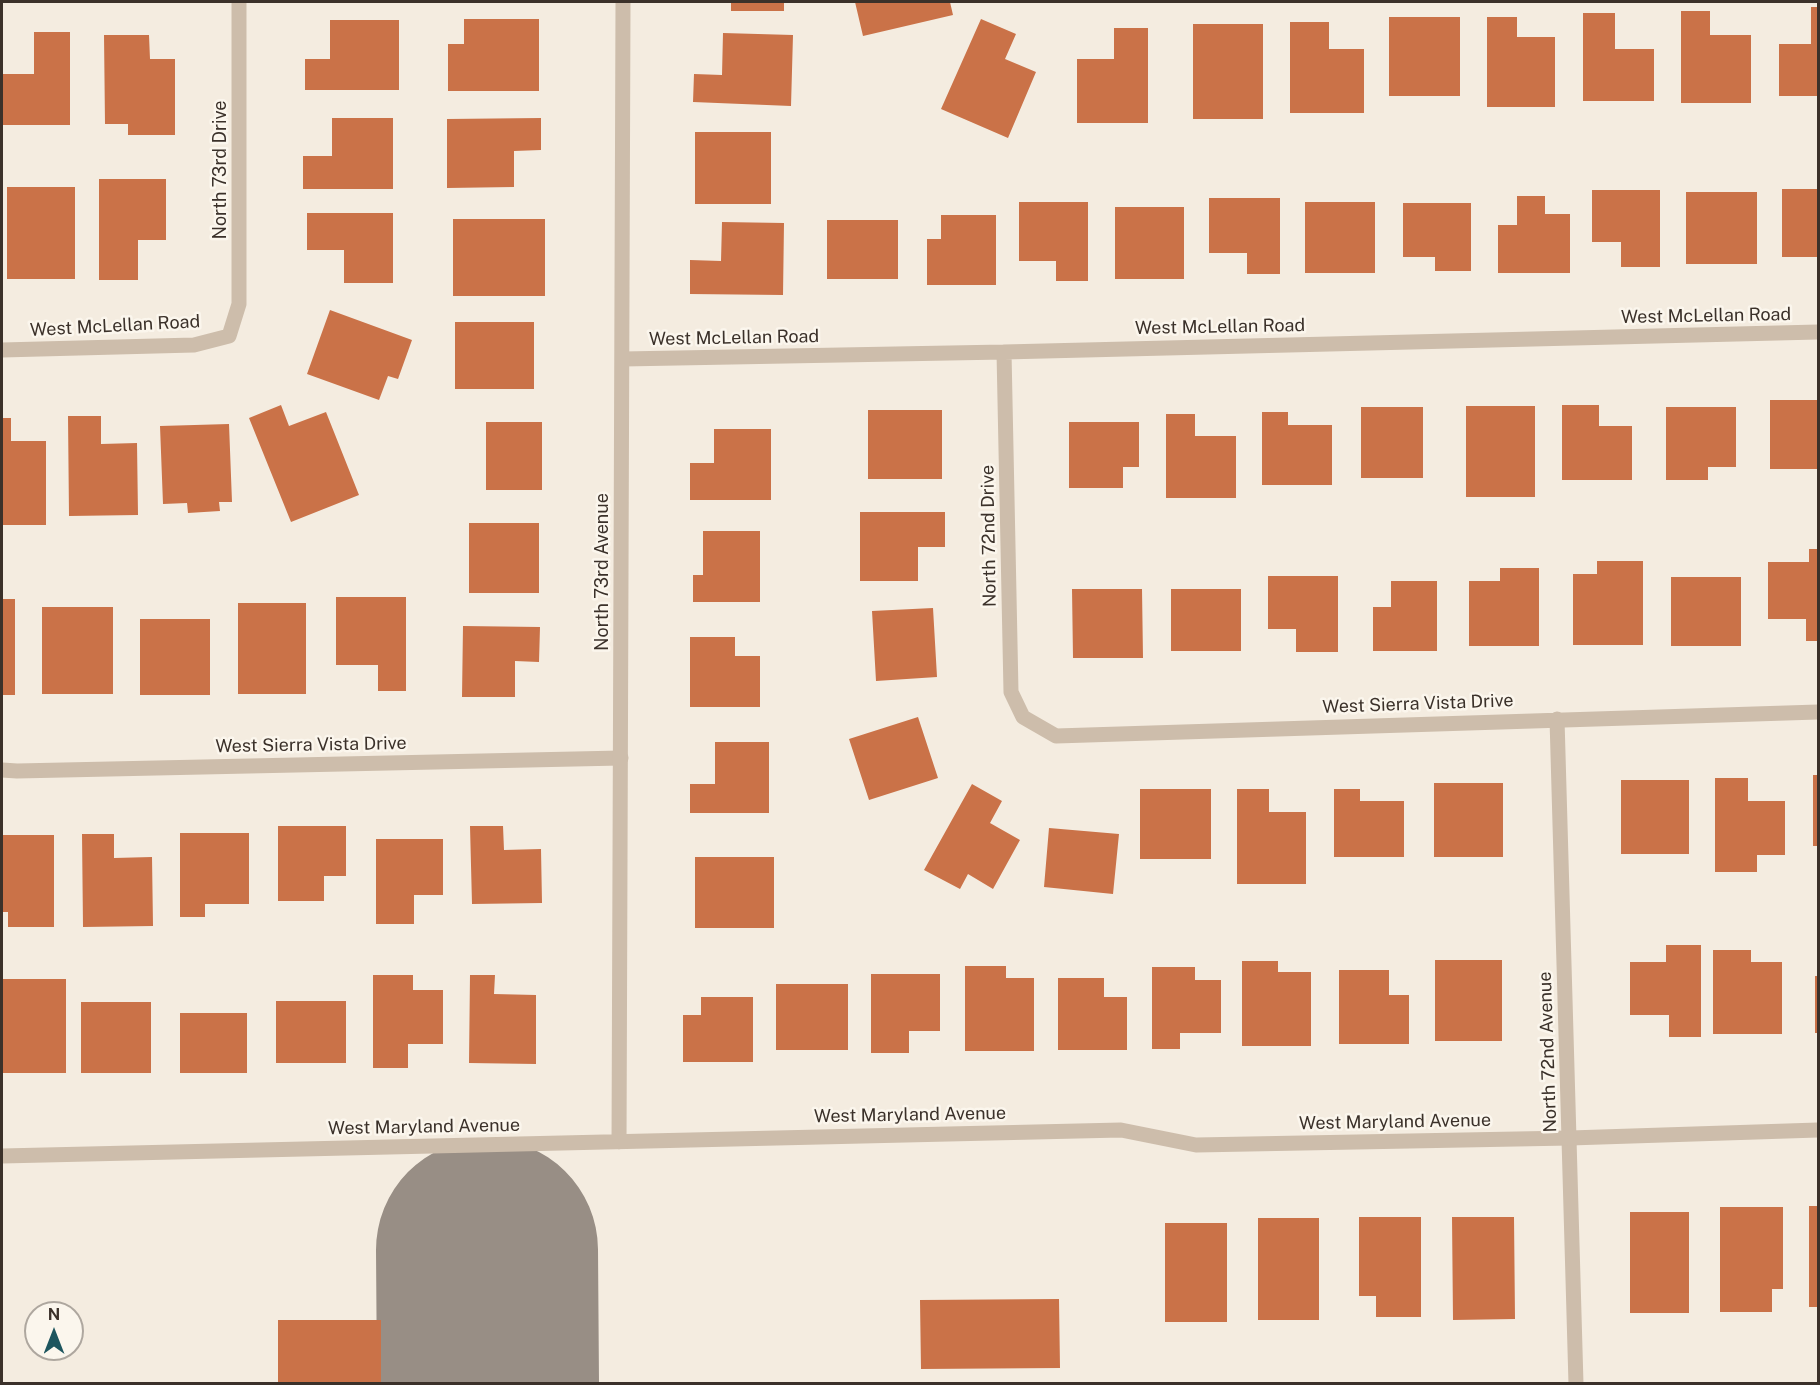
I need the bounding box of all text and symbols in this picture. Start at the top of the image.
street label: North 73rd Drive [209,100,231,240]
street label: West McLellan Road [1621,304,1791,328]
street label: West McLellan Road [29,311,201,341]
street label: West McLellan Road [1135,315,1305,339]
street label: West McLellan Road [649,326,819,350]
street label: North 72nd Drive [977,465,1001,607]
street label: North 73rd Avenue [591,493,613,651]
street label: West Sierra Vista Drive [1322,690,1514,718]
street label: West Sierra Vista Drive [215,733,407,757]
street label: North 72nd Avenue [1534,971,1562,1133]
street label: West Maryland Avenue [814,1103,1006,1127]
street label: West Maryland Avenue [1299,1110,1491,1134]
street label: West Maryland Avenue [328,1115,520,1139]
north arrow [24,1301,84,1361]
text: N [48,1305,60,1324]

